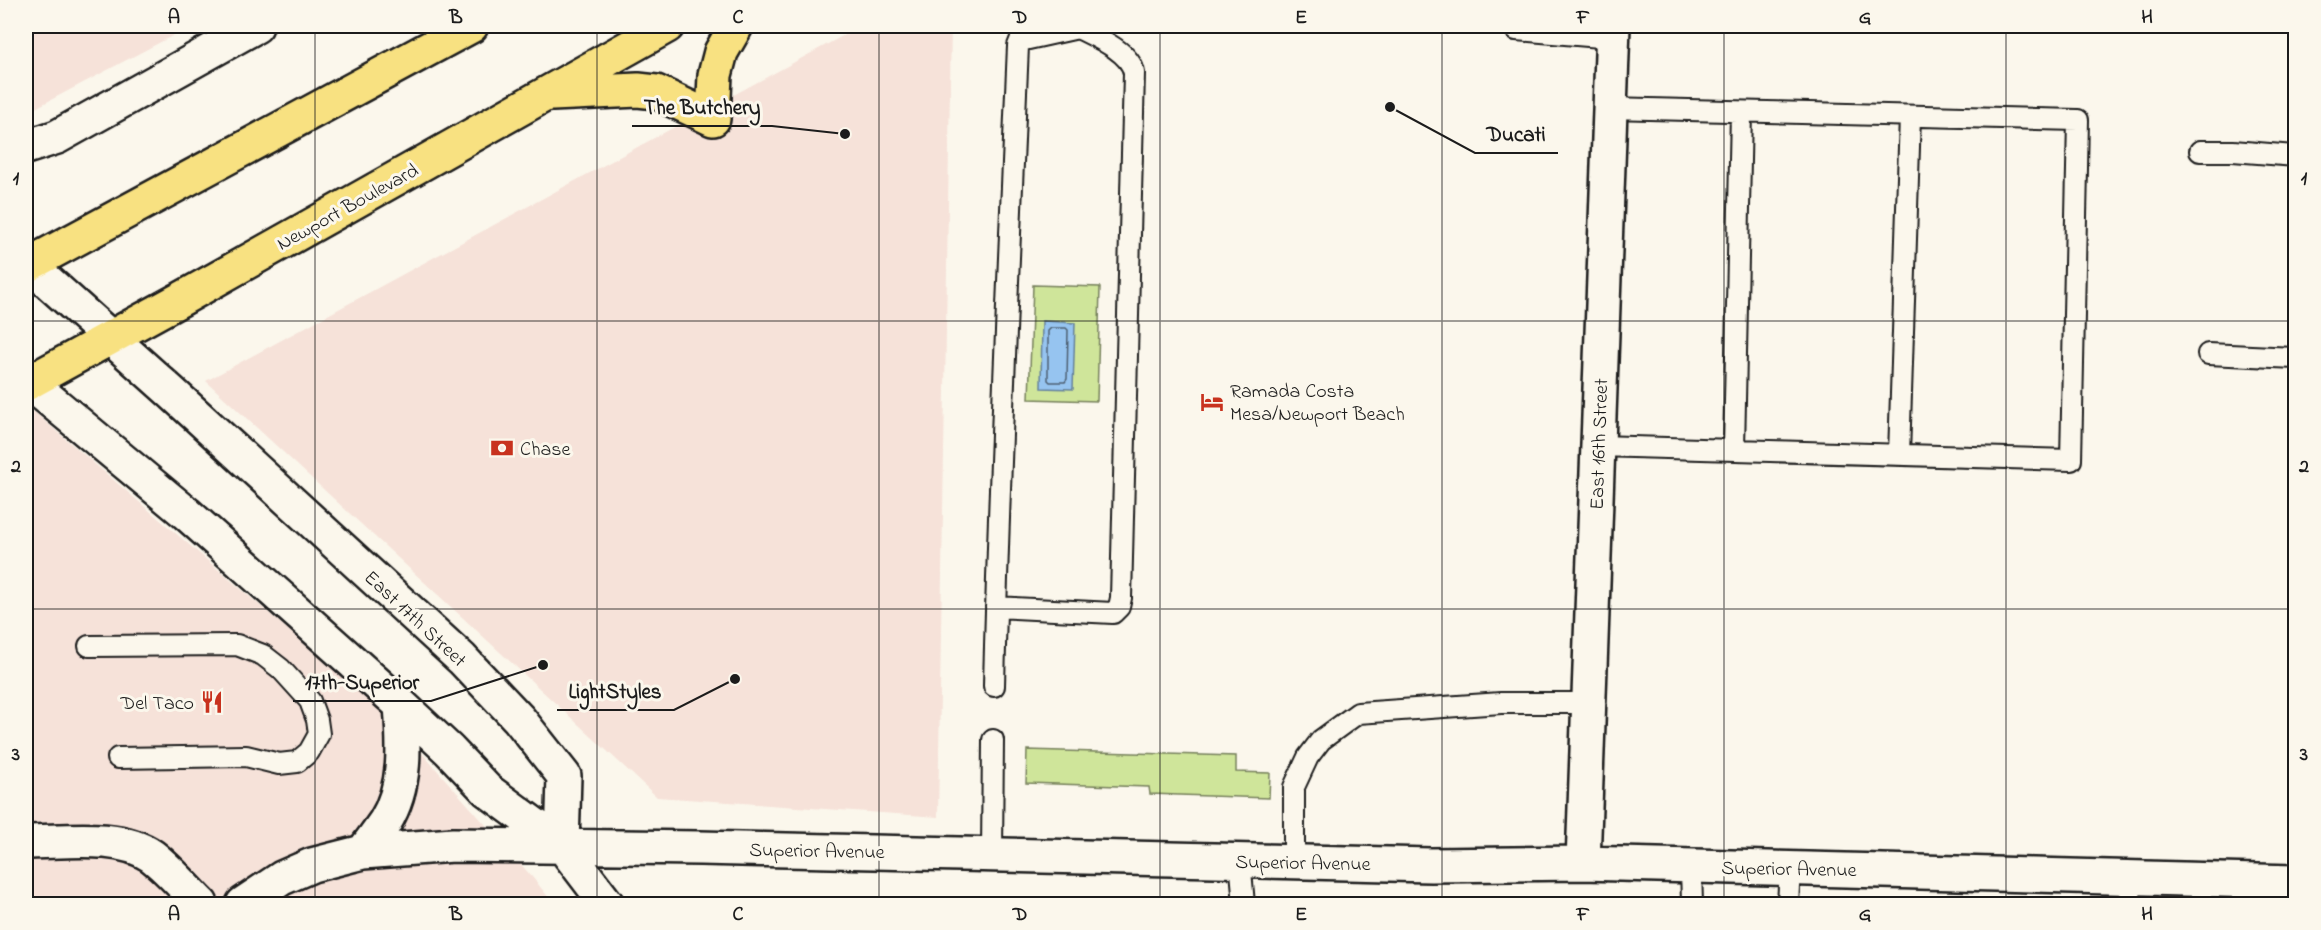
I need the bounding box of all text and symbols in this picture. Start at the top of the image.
text: A [168,4,180,33]
text: B [448,4,463,33]
text: C [733,4,744,33]
text: D [1012,4,1027,33]
text: E [1295,4,1307,33]
text: F [1576,4,1590,33]
text: G [1859,4,1872,33]
text: H [2141,4,2153,33]
callout: The Butchery [632,87,772,126]
text: The Butchery [644,94,761,126]
callout: Ducati [1475,114,1558,153]
text: Ducati [1486,121,1546,151]
street label: Newport Boulevard [272,157,424,259]
text: 1 [13,165,20,194]
text: 1 [2301,165,2308,194]
place label: Ramada Costa Mesa/Newport Beach [1230,378,1405,430]
street label: East 16th Street [1584,378,1617,510]
hotel icon: Ramada Costa Mesa/Newport Beach [1199,389,1225,415]
bank icon: Chase [489,435,515,461]
place label: Chase [520,436,570,465]
text: 2 [10,453,21,482]
text: 2 [2298,453,2309,482]
street label: East 17th Street [356,565,472,675]
callout: 17th-Superior [293,662,431,701]
text: 17th-Superior [305,669,420,699]
callout: LightStyles [557,671,674,710]
text: LightStyles [568,678,662,710]
restaurant icon: Del Taco [199,689,225,715]
place label: Del Taco [119,690,194,719]
text: 3 [11,741,20,770]
text: 3 [2299,741,2308,770]
street label: Superior Avenue [749,837,885,868]
street label: Superior Avenue [1235,849,1371,880]
street label: Superior Avenue [1721,855,1857,886]
text: A [168,901,180,930]
text: B [448,901,463,930]
text: C [733,901,744,930]
text: D [1012,901,1027,930]
text: E [1295,901,1307,930]
text: F [1576,901,1590,930]
text: G [1859,901,1872,930]
text: H [2141,901,2153,930]

